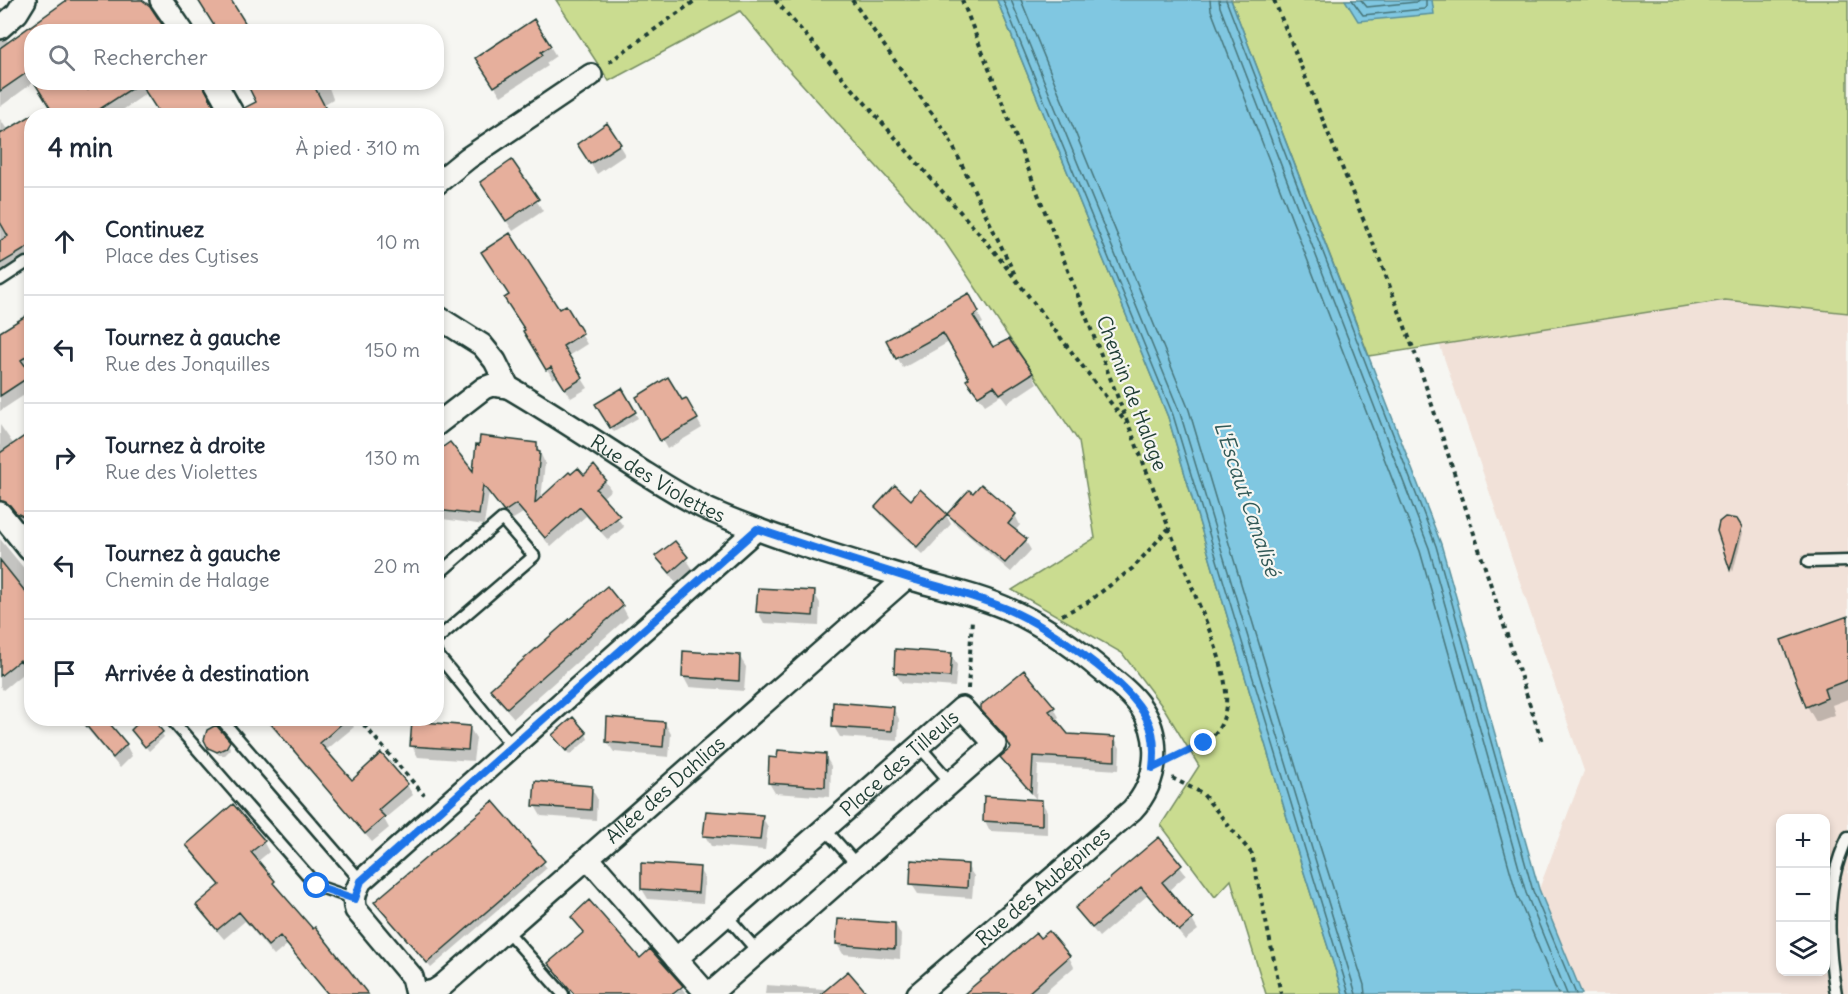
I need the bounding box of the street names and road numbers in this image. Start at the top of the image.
street label: Chemin de Halage [1091,312,1174,474]
street label: Rue des Violettes [586,429,729,528]
street label: Place des Tilleuls [834,704,963,821]
street label: Allée des Dahlias [600,730,730,849]
street label: Rue des Aubépines [970,821,1115,951]

